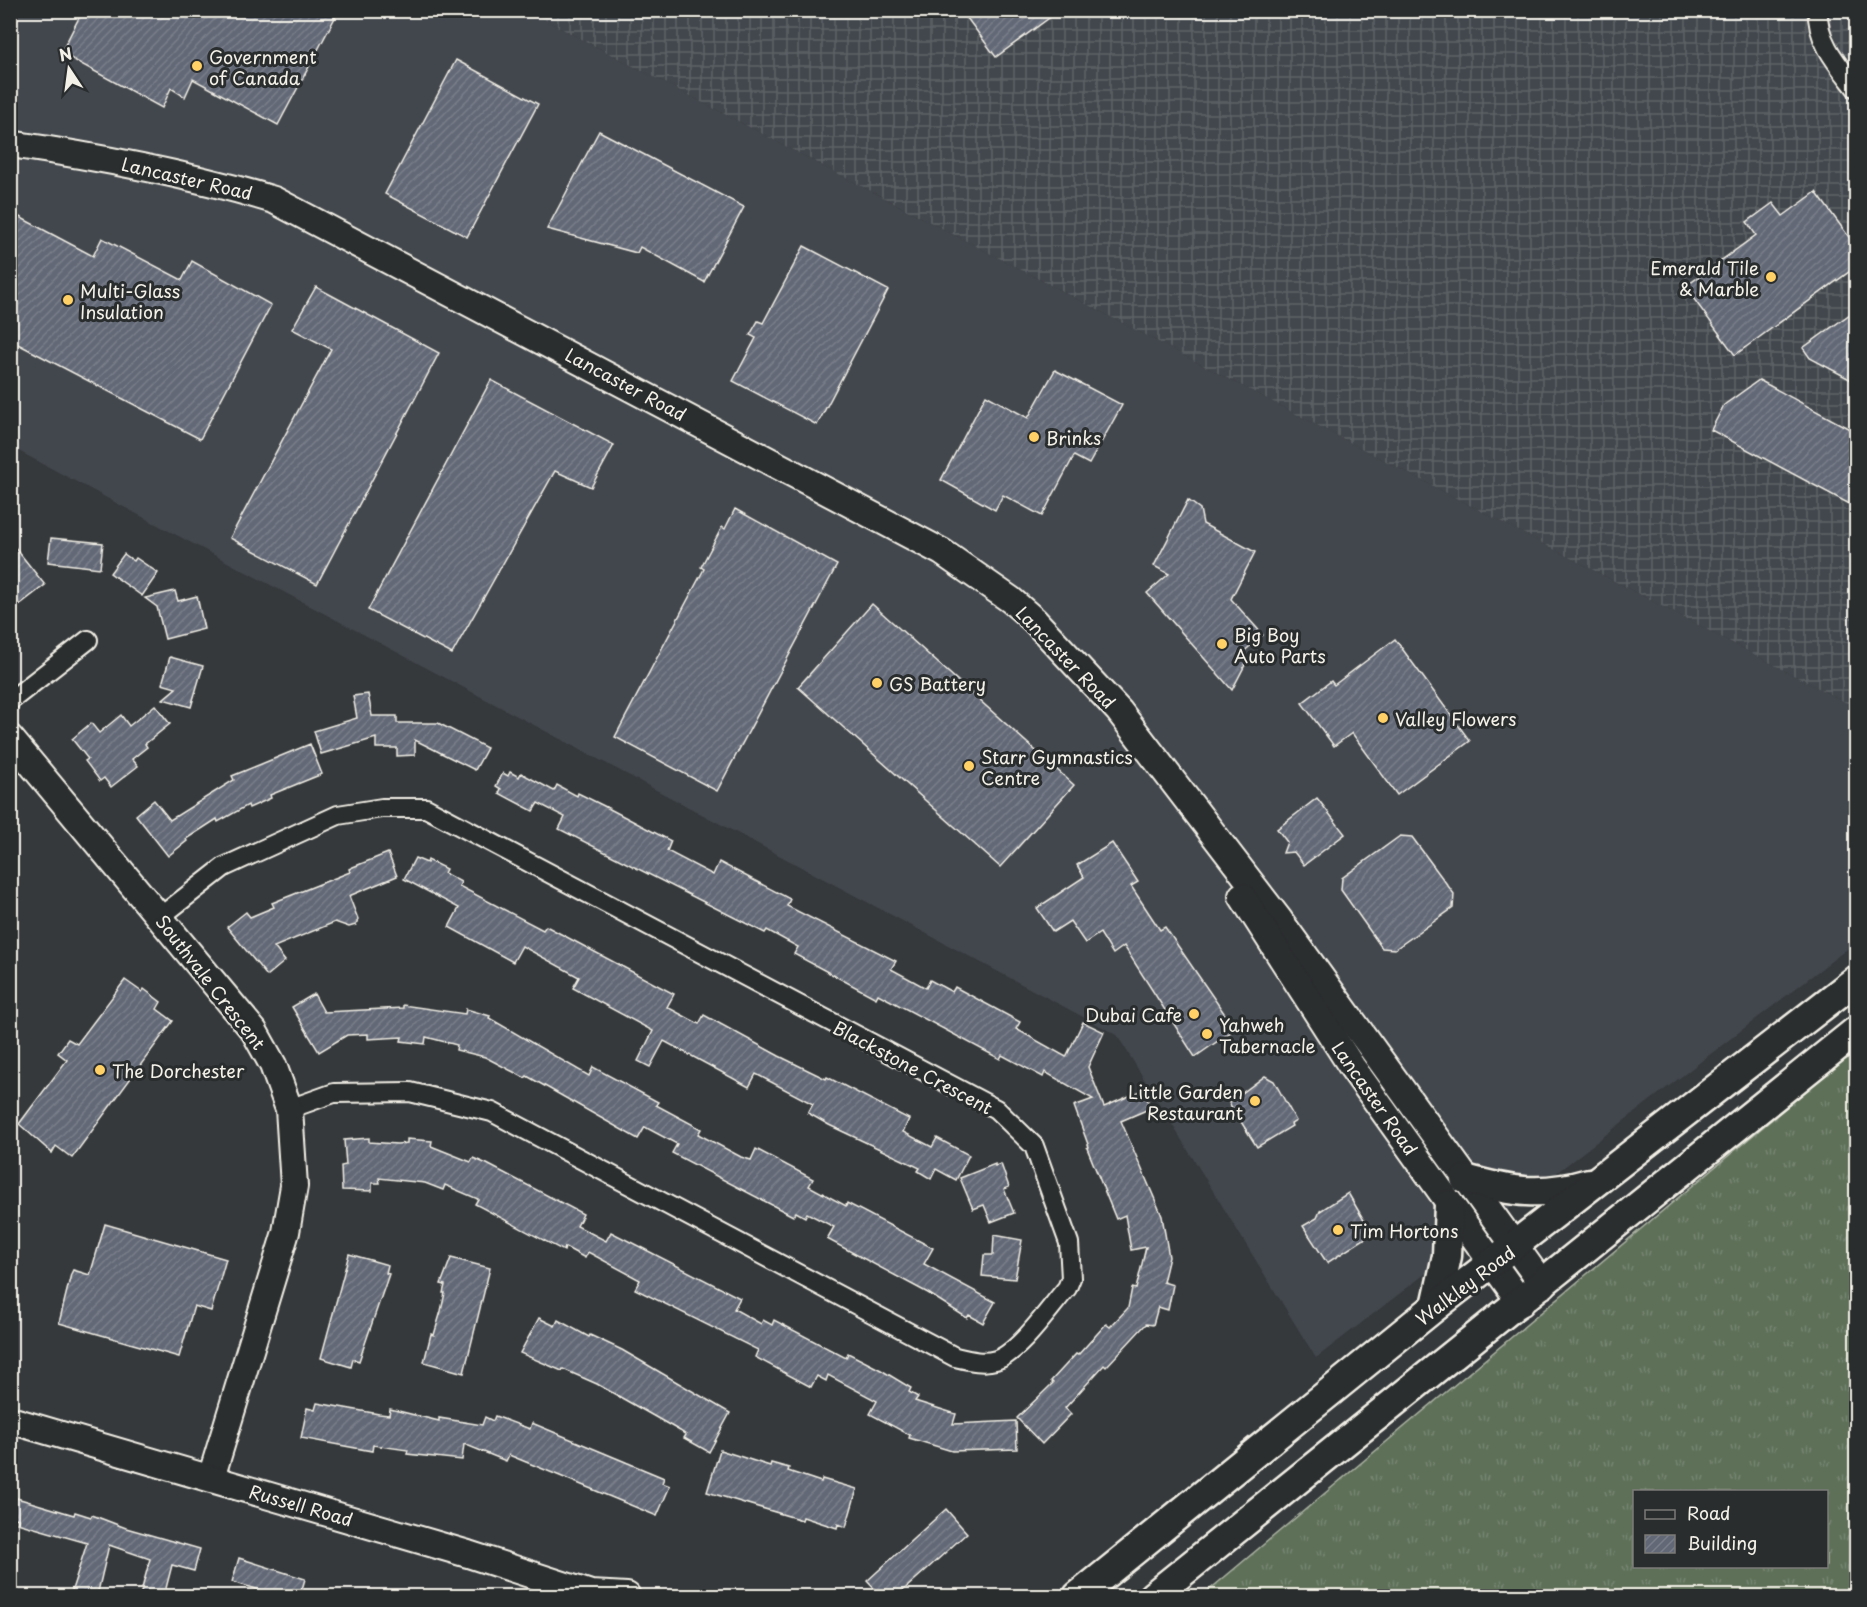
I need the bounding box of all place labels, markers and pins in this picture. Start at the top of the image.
place label: Government of Canada [209,43,317,91]
marker: Government of Canada [190,59,204,73]
place label: Emerald Tile & Marble [1650,254,1759,302]
marker: Emerald Tile & Marble [1764,270,1778,284]
place label: Multi-Glass Insulation [80,277,180,325]
marker: Multi-Glass Insulation [61,293,75,307]
place label: Brinks [1046,424,1101,451]
marker: Brinks [1027,430,1041,444]
place label: Big Boy Auto Parts [1234,621,1326,669]
marker: Big Boy Auto Parts [1215,637,1229,651]
place label: GS Battery [889,670,986,697]
marker: GS Battery [870,676,884,690]
place label: Valley Flowers [1395,705,1516,732]
marker: Valley Flowers [1376,711,1390,725]
place label: Starr Gymnastics Centre [981,743,1133,791]
marker: Starr Gymnastics Centre [962,759,976,773]
place label: Dubai Cafe [1085,1001,1182,1028]
marker: Dubai Cafe [1187,1007,1201,1021]
place label: Yahweh Tabernacle [1219,1011,1316,1059]
marker: Yahweh Tabernacle [1200,1027,1214,1041]
place label: The Dorchester [112,1057,245,1084]
marker: The Dorchester [93,1063,107,1077]
place label: Little Garden Restaurant [1128,1078,1243,1126]
marker: Little Garden Restaurant [1248,1094,1262,1108]
place label: Tim Hortons [1350,1217,1458,1244]
marker: Tim Hortons [1331,1223,1345,1237]

